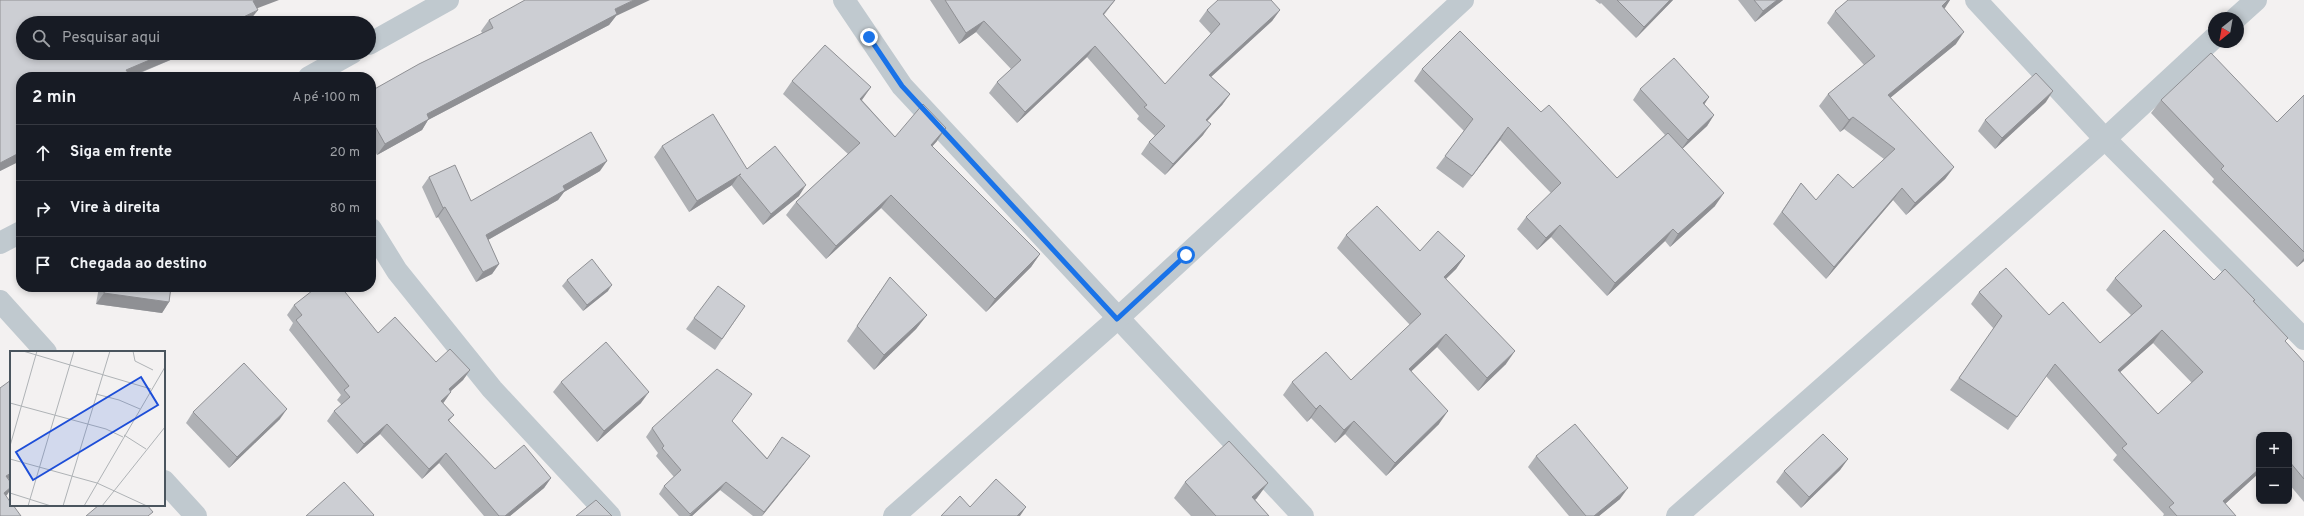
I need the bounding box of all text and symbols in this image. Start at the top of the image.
north arrow [2208,12,2244,48]
search box [16,16,376,60]
icon: search [30,27,52,49]
route end [860,28,878,46]
text: Pesquisar aqui [62,29,160,48]
text: 2 min [32,87,76,109]
text: A pé · 100 m [292,90,360,106]
icon: ahead [32,142,54,164]
text: Siga em frente [70,143,172,162]
text: 20 m [330,145,360,161]
icon: right [32,198,54,220]
text: Vire à direita [70,199,160,218]
text: 80 m [330,201,360,217]
route start [1177,246,1195,264]
icon: arrive [32,254,54,276]
text: Chegada ao destino [70,255,207,274]
inset map [10,351,165,506]
map controls [2256,432,2292,504]
button: + [2256,432,2292,468]
button: − [2256,468,2292,504]

